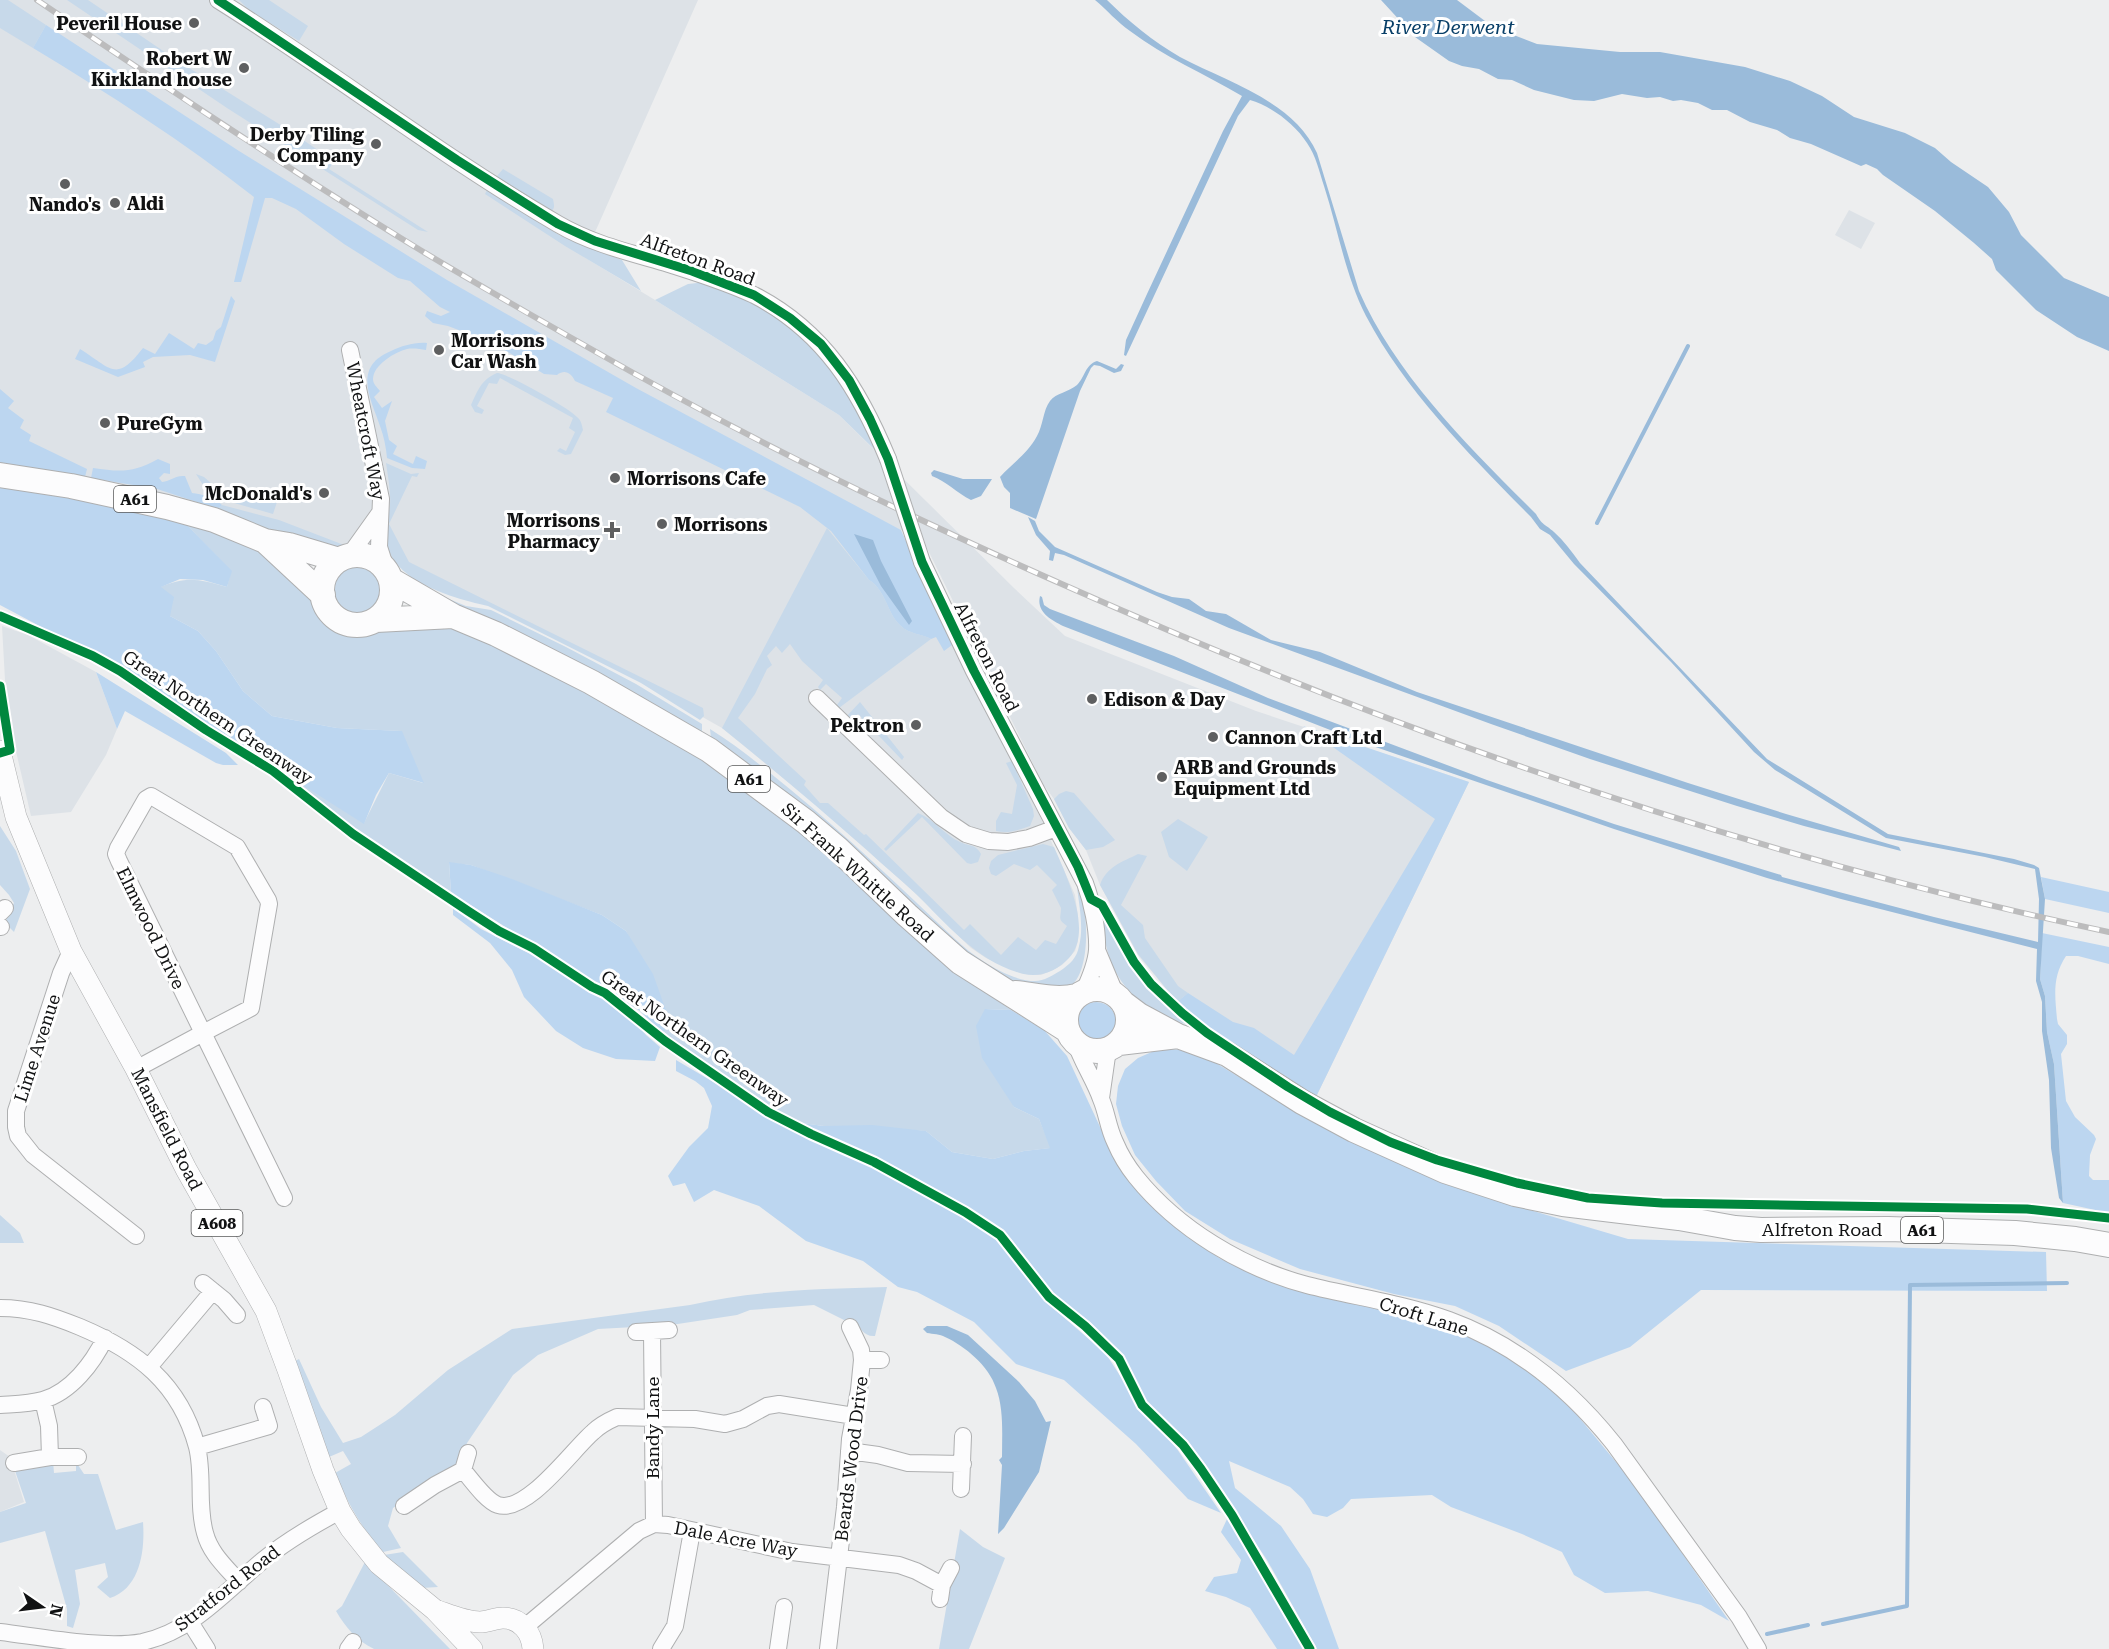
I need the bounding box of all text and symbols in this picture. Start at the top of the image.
place label: Peveril House [56,13,182,34]
water label: River Derwent [1380,15,1515,39]
marker: Peveril House [187,16,201,30]
place label: Robert W Kirkland house [91,48,233,90]
marker: Robert W Kirkland house [237,61,251,75]
place label: Derby Tiling Company [250,124,365,166]
marker: Derby Tiling Company [369,137,383,151]
marker: Nando's [58,177,72,191]
place label: Aldi [127,193,164,214]
place label: Nando's [29,194,101,215]
marker: Aldi [108,196,122,210]
street label: Alfreton Road [638,229,759,290]
place label: Morrisons Car Wash [451,330,544,372]
marker: Morrisons Car Wash [432,343,446,357]
street label: Wheatcroft Way [342,360,390,502]
place label: PureGym [117,413,203,434]
marker: PureGym [98,416,112,430]
place label: Morrisons Cafe [627,468,767,489]
marker: Morrisons Cafe [608,471,622,485]
place label: McDonald's [205,483,312,504]
road number: A61 [114,486,156,512]
marker: McDonald's [317,486,331,500]
place label: Morrisons Pharmacy [507,510,600,552]
place label: Morrisons [674,514,767,535]
marker: Morrisons [655,517,669,531]
marker: Morrisons Pharmacy [605,523,619,537]
street label: Alfreton Road [950,599,1024,716]
street label: Great Northern Greenway [119,646,317,788]
place label: Edison & Day [1104,689,1225,710]
marker: Edison & Day [1085,692,1099,706]
place label: Pektron [830,715,904,736]
marker: Pektron [909,718,923,732]
place label: Cannon Craft Ltd [1225,727,1382,748]
marker: Cannon Craft Ltd [1206,730,1220,744]
place label: ARB and Grounds Equipment Ltd [1174,757,1336,799]
road number: A61 [728,766,770,792]
marker: ARB and Grounds Equipment Ltd [1155,770,1169,784]
street label: Sir Frank Whittle Road [778,798,939,946]
street label: Elmwood Drive [112,864,190,993]
street label: Great Northern Greenway [597,965,793,1111]
street label: Lime Avenue [10,991,64,1105]
street label: Mansfield Road [127,1064,207,1194]
road number: A608 [192,1210,242,1236]
road number: A61 [1901,1217,1943,1243]
street label: Alfreton Road [1762,1219,1883,1240]
street label: Croft Lane [1377,1292,1471,1340]
street label: Beards Wood Drive [830,1375,872,1543]
street label: Bandy Lane [642,1377,663,1479]
street label: Dale Acre Way [672,1517,800,1561]
street label: Stratford Road [171,1540,284,1635]
north arrow [12,1577,72,1637]
text: N [45,1602,67,1619]

